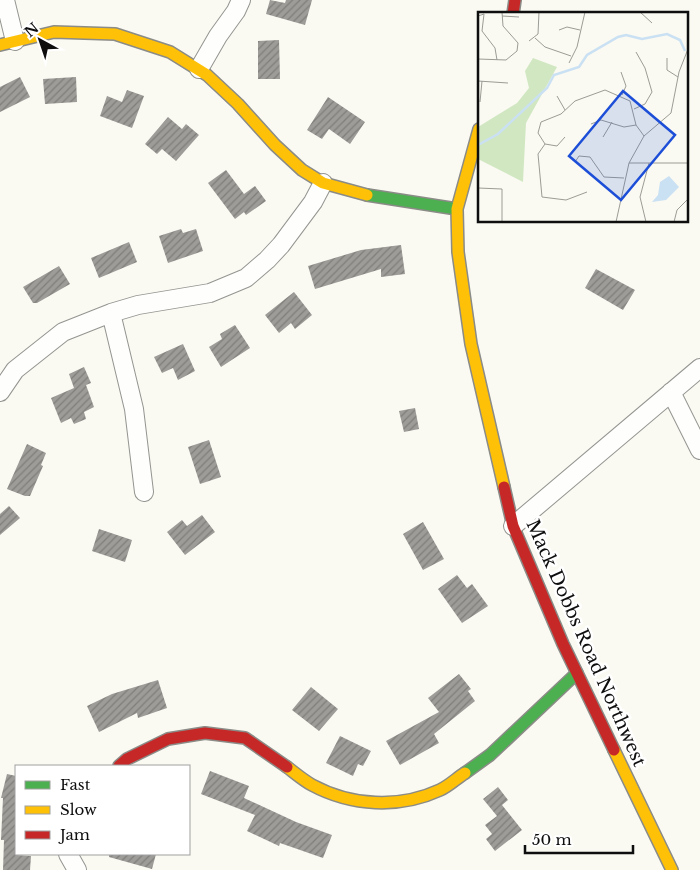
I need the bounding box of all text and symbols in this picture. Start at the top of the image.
inset map [478,12,688,222]
north arrow [15,15,65,65]
text: N [21,19,42,41]
street label: Mack Dobbs Road Northwest [521,516,651,770]
legend [15,765,190,855]
text: Fast [60,775,91,794]
text: Slow [60,800,97,819]
scale bar [525,822,632,854]
text: Jam [58,825,90,844]
text: 50 m [532,830,572,849]

